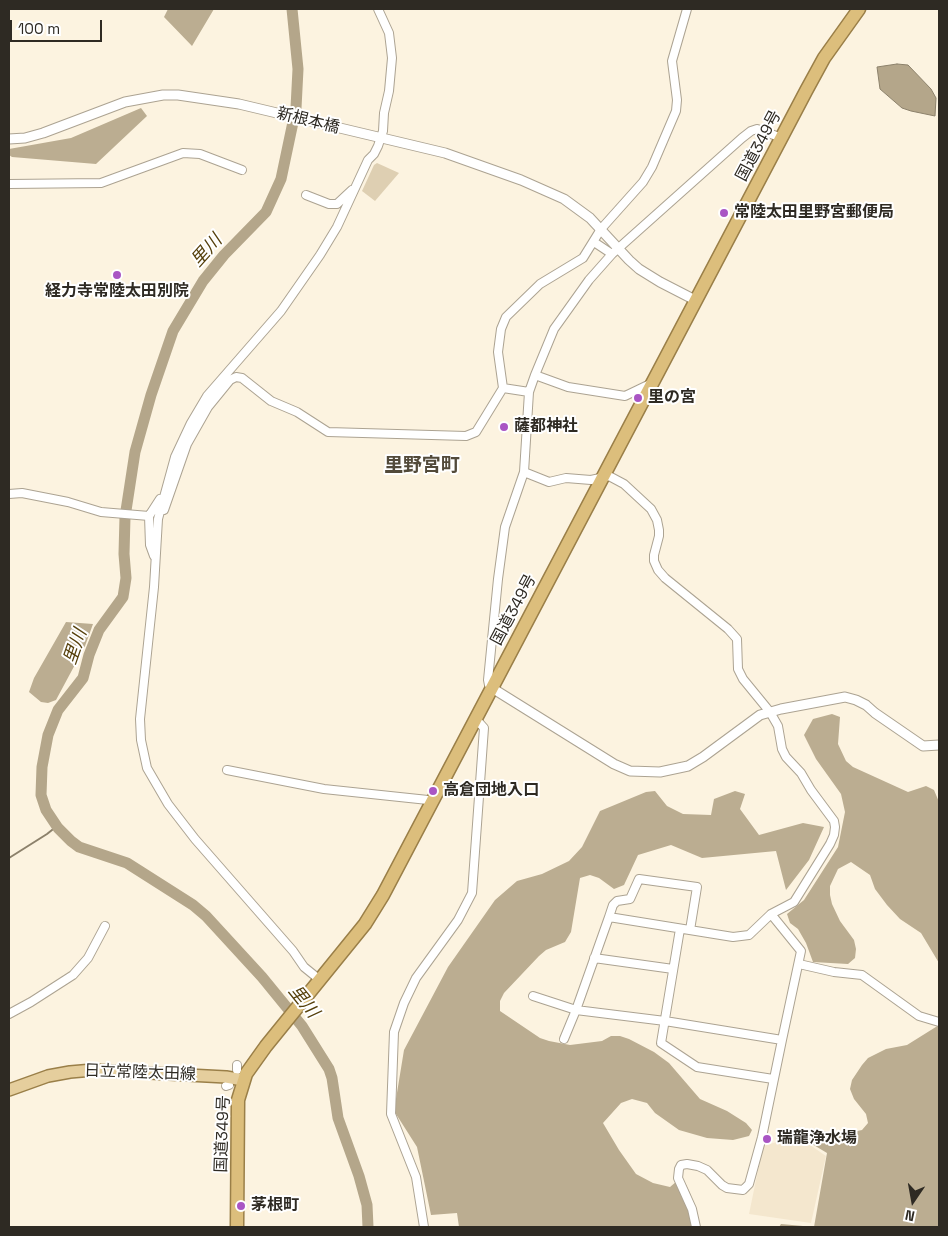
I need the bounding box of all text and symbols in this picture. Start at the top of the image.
scale bar [12,10,105,42]
text: 100 m [18,19,60,38]
street label: 新根本橋 [275,104,341,138]
street label: 国道349号 [732,107,786,185]
place label: 常陸太田里野宮郵便局 [734,203,894,223]
marker: 常陸太田里野宮郵便局 [718,207,730,219]
water label: 里川 [187,230,227,272]
marker: 経力寺常陸太田別院 [111,269,123,281]
place label: 経力寺常陸太田別院 [45,282,189,302]
place label: 里の宮 [648,388,696,408]
marker: 里の宮 [632,392,644,404]
place label: 薩都神社 [514,417,578,437]
marker: 薩都神社 [498,421,510,433]
district label: 里野宮町 [384,455,460,477]
street label: 国道349号 [487,571,541,649]
water label: 里川 [60,626,92,668]
place label: 高倉団地入口 [443,781,539,801]
marker: 高倉団地入口 [427,785,439,797]
water label: 里川 [283,981,323,1023]
street label: 日立常陸太田線 [84,1061,196,1085]
street label: 国道349号 [212,1095,234,1173]
place label: 瑞龍浄水場 [777,1129,857,1149]
marker: 瑞龍浄水場 [761,1133,773,1145]
north arrow [888,1176,938,1226]
place label: 茅根町 [251,1196,299,1216]
marker: 茅根町 [235,1200,247,1212]
text: N [903,1206,916,1225]

